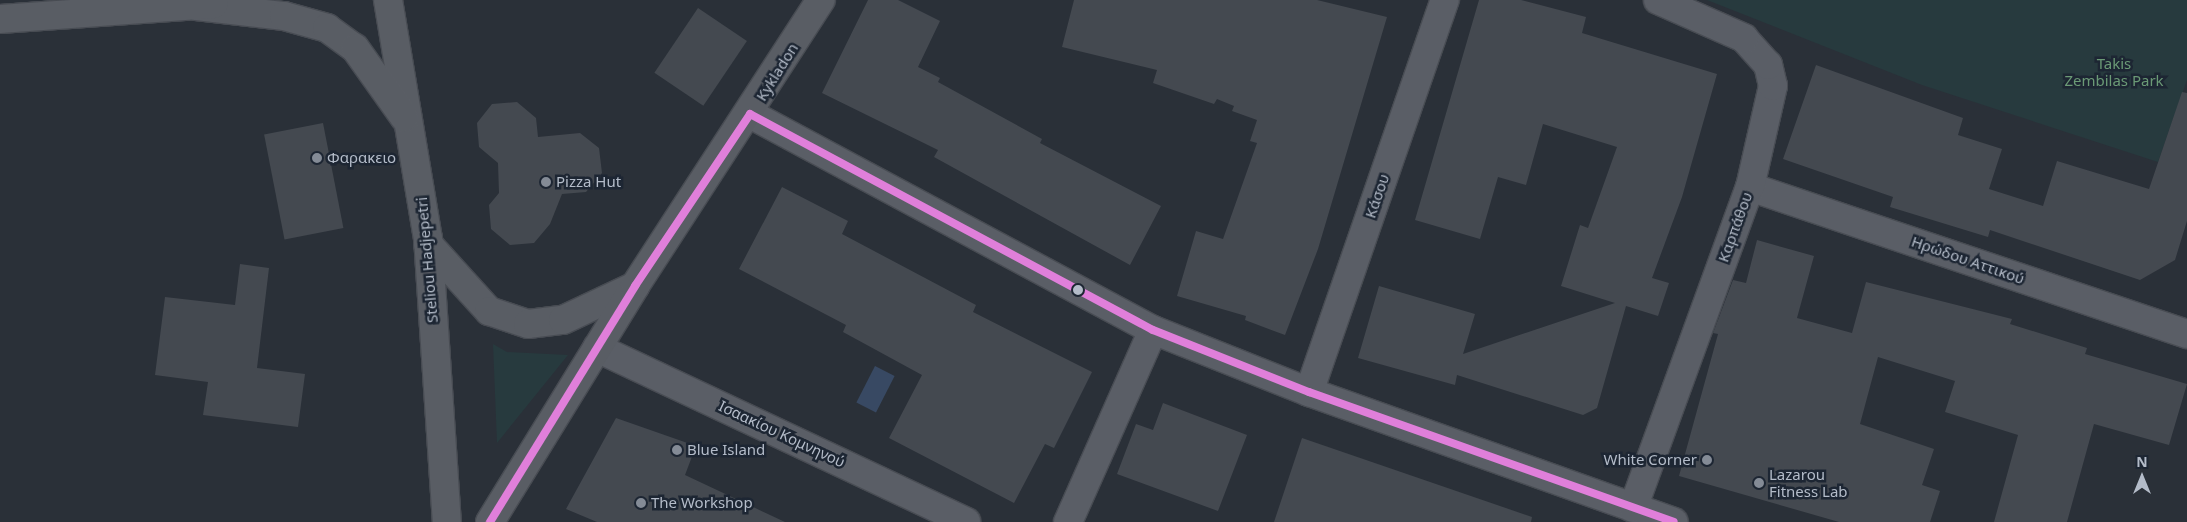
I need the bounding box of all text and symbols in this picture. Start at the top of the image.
street label: Kykladon [752,40,802,104]
park label: Takis Zembilas Park [2064,54,2164,89]
place label: Φαρακειο [327,149,396,167]
marker: Φαρακειο [311,152,323,164]
street label: Κάσου [1361,172,1393,220]
place label: Pizza Hut [556,173,621,191]
marker: Pizza Hut [540,176,552,188]
street label: Καρπάθου [1714,189,1756,265]
street label: Steliou Hadjepetri [413,196,441,324]
street label: Ηρώδου Αττικού [1909,232,2027,288]
unlabelled marker [1073,285,1083,295]
street label: Ισαακίου Κομνηνού [716,397,848,471]
place label: Blue Island [687,441,765,459]
marker: Blue Island [671,444,683,456]
place label: White Corner [1603,451,1697,469]
north arrow [2117,452,2167,502]
text: N [2136,452,2148,471]
marker: White Corner [1701,454,1713,466]
place label: Lazarou Fitness Lab [1769,465,1848,500]
marker: Lazarou Fitness Lab [1753,477,1765,489]
place label: The Workshop [651,494,753,512]
marker: The Workshop [635,497,647,509]

